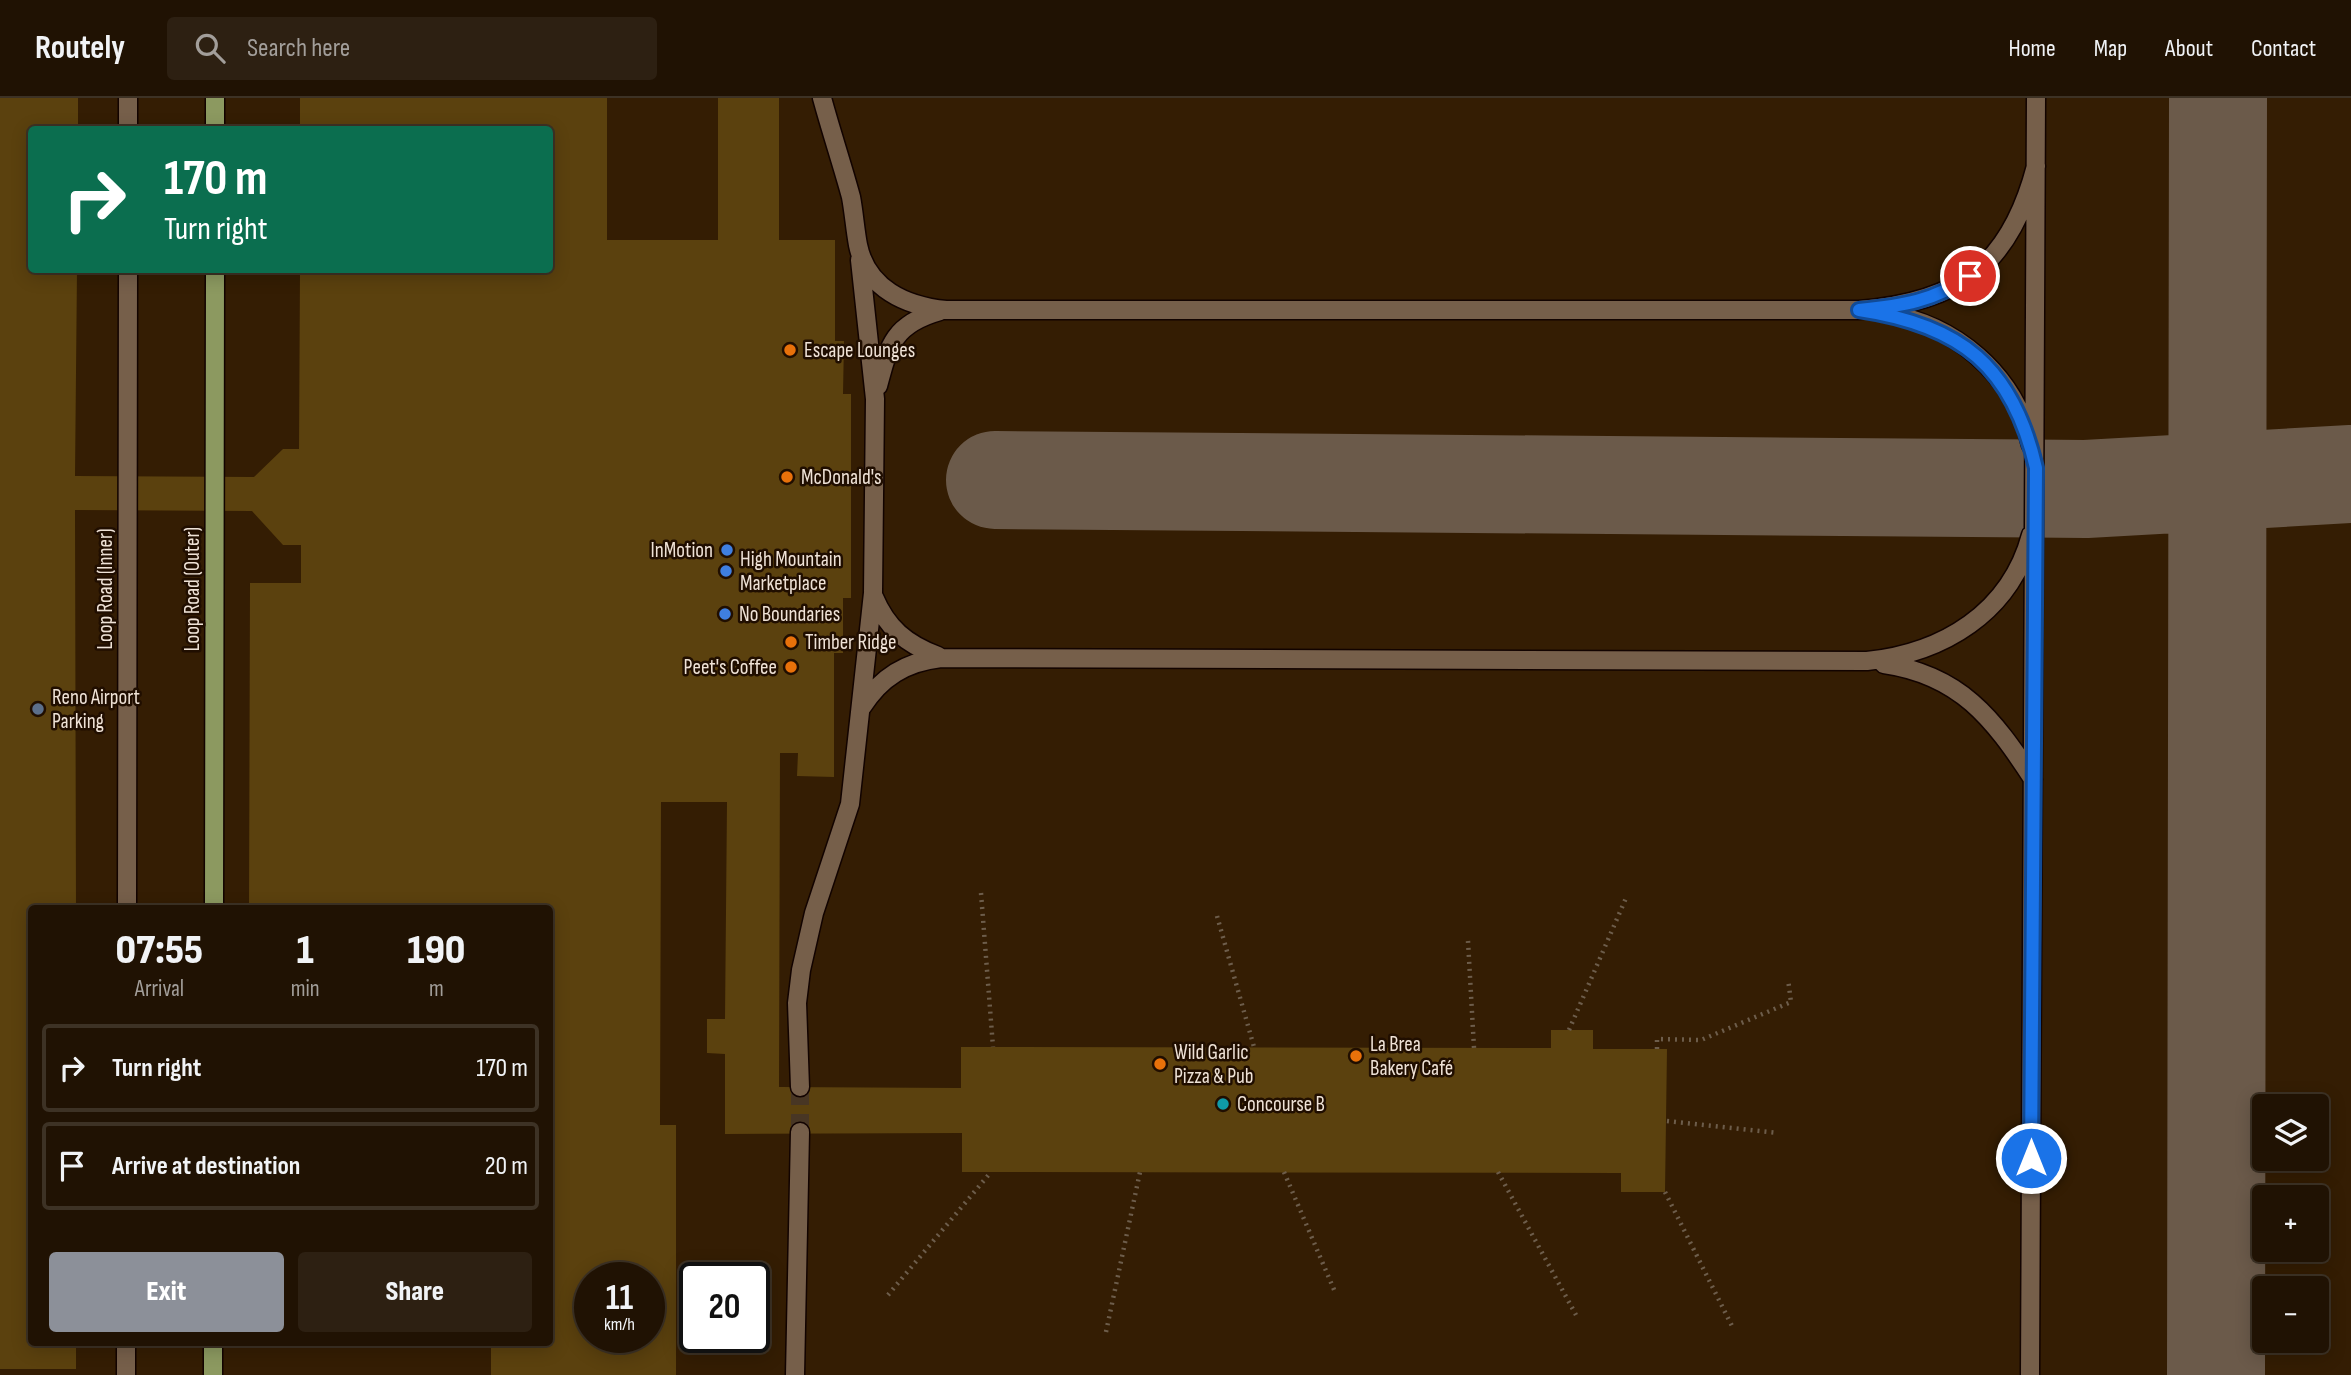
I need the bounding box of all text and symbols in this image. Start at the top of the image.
search box [167,17,657,80]
text: Routely [35,28,125,68]
icon: search [191,29,229,67]
text: Search here [247,33,350,64]
text: Home [2008,34,2056,63]
text: Map [2094,34,2127,63]
text: About [2165,34,2213,63]
text: Contact [2251,34,2316,63]
text: 170 m [164,150,268,209]
icon: right [49,154,140,245]
text: Turn right [164,210,268,249]
pin [1940,246,2000,306]
icon: arrive [1951,257,1989,295]
place label: Escape Lounges [804,338,915,363]
marker: Escape Lounges [782,342,798,358]
place label: McDonald's [801,465,882,490]
marker: McDonald's [779,469,795,485]
street label: Loop Road (Outer) [180,527,205,651]
street label: Loop Road (Inner) [93,528,118,650]
place label: InMotion [651,538,713,563]
marker: InMotion [719,542,735,558]
place label: High Mountain Marketplace [740,547,842,596]
marker: High Mountain Marketplace [718,563,734,579]
place label: No Boundaries [739,602,840,627]
marker: No Boundaries [717,606,733,622]
place label: Timber Ridge [805,630,897,655]
marker: Timber Ridge [783,634,799,650]
place label: Peet's Coffee [684,655,777,680]
marker: Peet's Coffee [783,659,799,675]
place label: Reno Airport Parking [52,685,140,734]
marker: Reno Airport Parking [30,701,46,717]
text: 07:55 [116,925,203,976]
text: 1 [297,925,314,976]
text: 190 [407,925,465,976]
text: Arrival [135,975,184,1003]
text: min [291,975,320,1003]
text: m [429,975,444,1003]
place label: La Brea Bakery Café [1370,1032,1453,1081]
place label: Wild Garlic Pizza & Pub [1174,1040,1254,1089]
marker: La Brea Bakery Café [1348,1048,1364,1064]
icon: right [53,1049,91,1087]
text: Turn right [112,1053,201,1084]
text: 170 m [476,1053,528,1084]
marker: Wild Garlic Pizza & Pub [1152,1056,1168,1072]
place label: Concourse B [1237,1092,1325,1117]
map controls [2252,1094,2329,1353]
button: layers [2252,1094,2329,1171]
marker: Concourse B [1215,1096,1231,1112]
position arrow [1994,1121,2068,1195]
icon: arrive [53,1147,91,1185]
text: Arrive at destination [112,1151,300,1182]
text: 20 m [485,1151,528,1182]
button: + [2252,1185,2329,1262]
button: Exit [49,1252,284,1332]
button: Share [298,1252,532,1332]
speed limit sign: 20 [679,1262,770,1353]
button: − [2252,1276,2329,1353]
text: 11 [606,1277,633,1320]
text: km/h [604,1314,635,1335]

